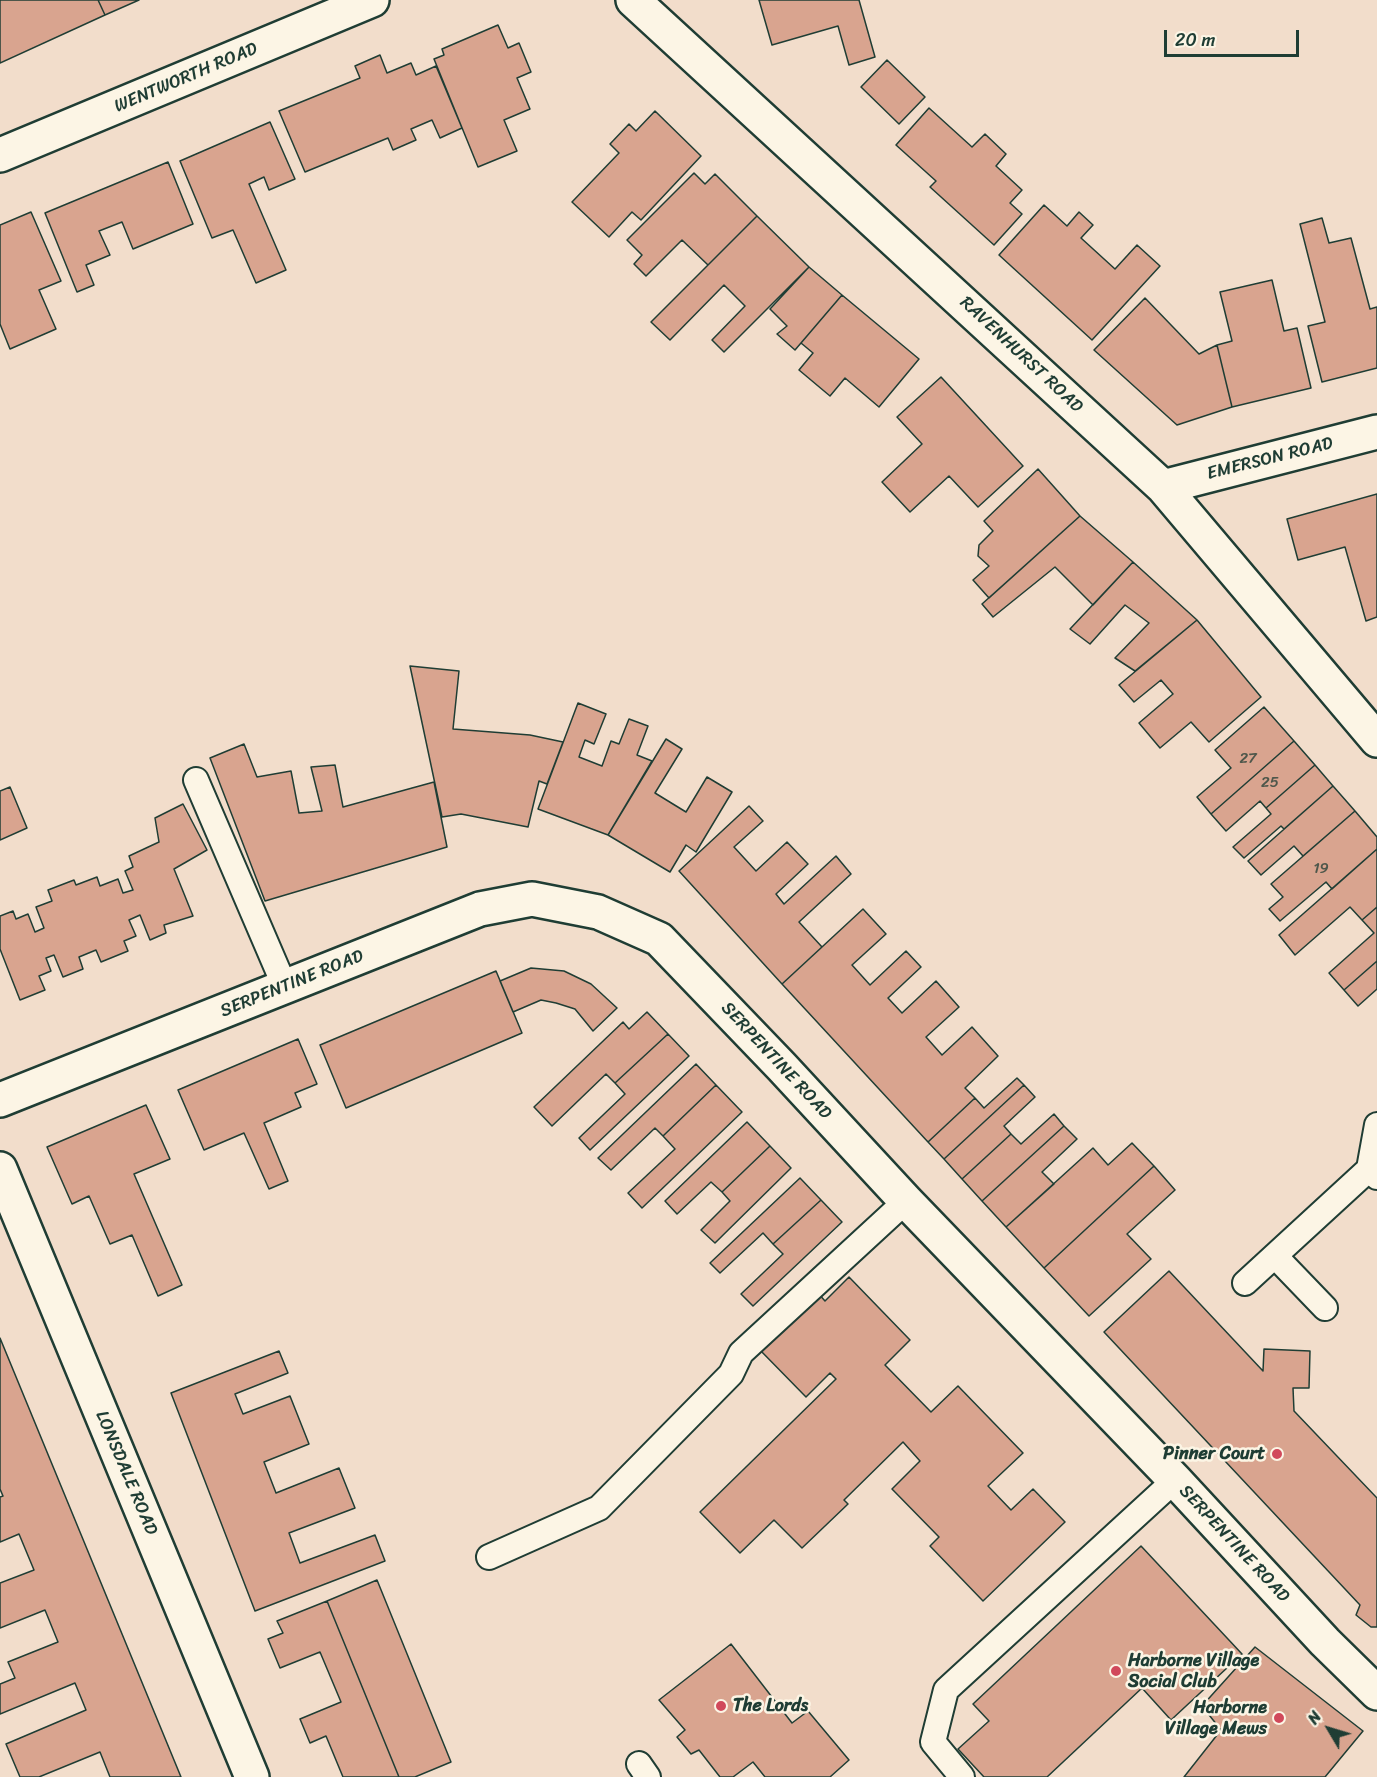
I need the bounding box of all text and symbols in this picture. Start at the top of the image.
scale bar [1167,18,1302,56]
text: 20 m [1175,24,1215,56]
street label: WENTWORTH ROAD [111,38,261,118]
street label: RAVENHURST ROAD [955,292,1087,418]
street label: EMERSON ROAD [1205,433,1335,485]
house number: 27 [1239,750,1257,768]
house number: 25 [1261,774,1279,792]
house number: 19 [1313,860,1329,878]
street label: SERPENTINE ROAD [217,945,367,1023]
street label: SERPENTINE ROAD [716,998,836,1124]
street label: LONSDALE ROAD [90,1408,162,1538]
place label: Pinner Court [1163,1443,1265,1465]
marker: Pinner Court [1270,1447,1284,1461]
street label: SERPENTINE ROAD [1174,1481,1294,1607]
place label: Harborne Village Social Club [1128,1650,1259,1692]
marker: Harborne Village Social Club [1109,1664,1123,1678]
place label: The Lords [733,1695,808,1717]
place label: Harborne Village Mews [1165,1697,1267,1740]
marker: The Lords [714,1699,728,1713]
north arrow [1299,1699,1359,1759]
text: N [1300,1704,1329,1731]
marker: Harborne Village Mews [1272,1711,1286,1725]

